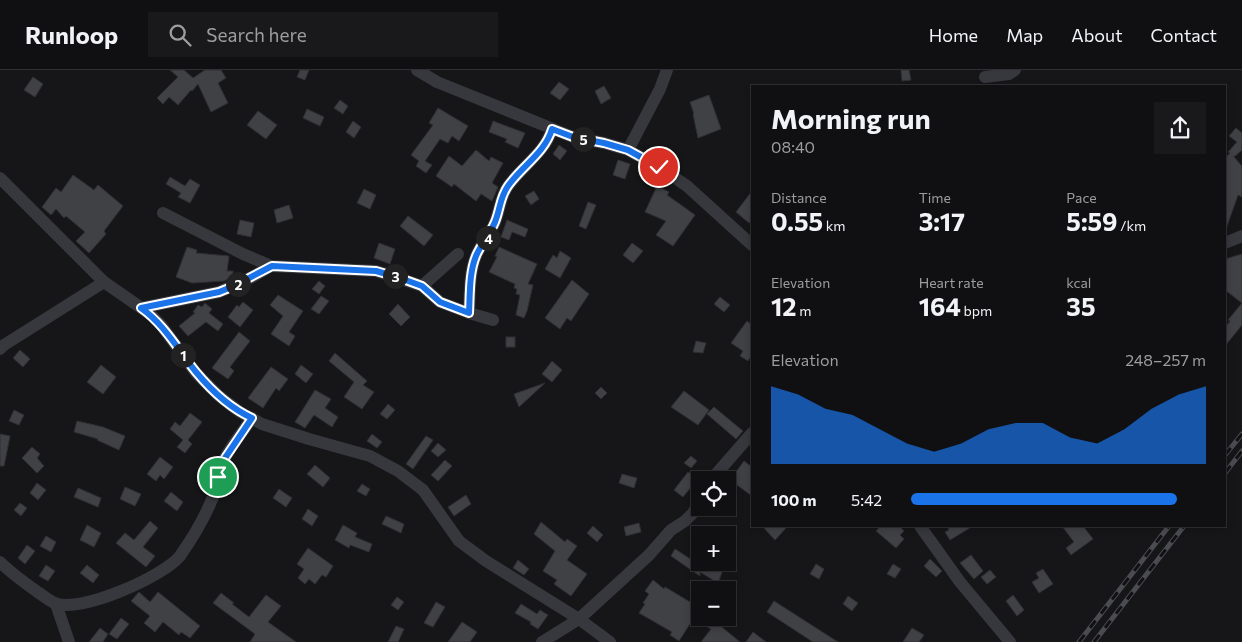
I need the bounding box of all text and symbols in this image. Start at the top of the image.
search box [148,12,498,57]
text: Runloop [25,20,118,49]
icon: search [166,21,194,49]
text: Search here [206,23,307,46]
text: Home [929,24,978,46]
text: Map [1006,24,1043,46]
text: About [1071,24,1123,46]
text: Contact [1151,24,1217,46]
text: Morning run [771,101,931,135]
button: share [1154,102,1206,154]
pin: 5 [570,126,596,152]
text: 5 [579,131,588,148]
text: 08:40 [771,137,815,156]
pin [638,146,680,188]
icon: check [645,153,673,181]
text: Distance [771,189,827,206]
text: Time [919,189,951,206]
text: Pace [1066,189,1097,206]
text: 0.55 [771,206,823,236]
text: 3:17 [919,206,965,236]
text: 5:59 [1066,206,1118,236]
text: km [823,217,846,234]
text: /km [1118,217,1146,234]
pin: 4 [476,226,500,250]
text: 4 [484,230,493,247]
pin: 3 [382,264,408,288]
text: 3 [391,268,400,285]
pin: 2 [226,272,250,296]
text: Elevation [771,274,830,291]
text: Heart rate [919,274,984,291]
text: kcal [1066,274,1091,291]
text: 2 [235,276,242,293]
text: 12 [771,291,797,321]
text: 164 [919,291,961,321]
text: 35 [1066,291,1095,321]
text: m [797,302,811,319]
text: bpm [961,302,992,319]
pin: 1 [170,342,196,368]
text: 1 [180,347,187,364]
text: Elevation [771,350,839,369]
text: 248–257 m [1125,350,1206,369]
pin [197,456,239,498]
icon: arrive [204,463,232,491]
map controls [691,471,736,626]
button: locate [691,471,736,516]
text: 100 m [771,490,817,509]
text: 5:42 [851,490,882,509]
button: + [691,526,736,571]
button: − [691,581,736,626]

